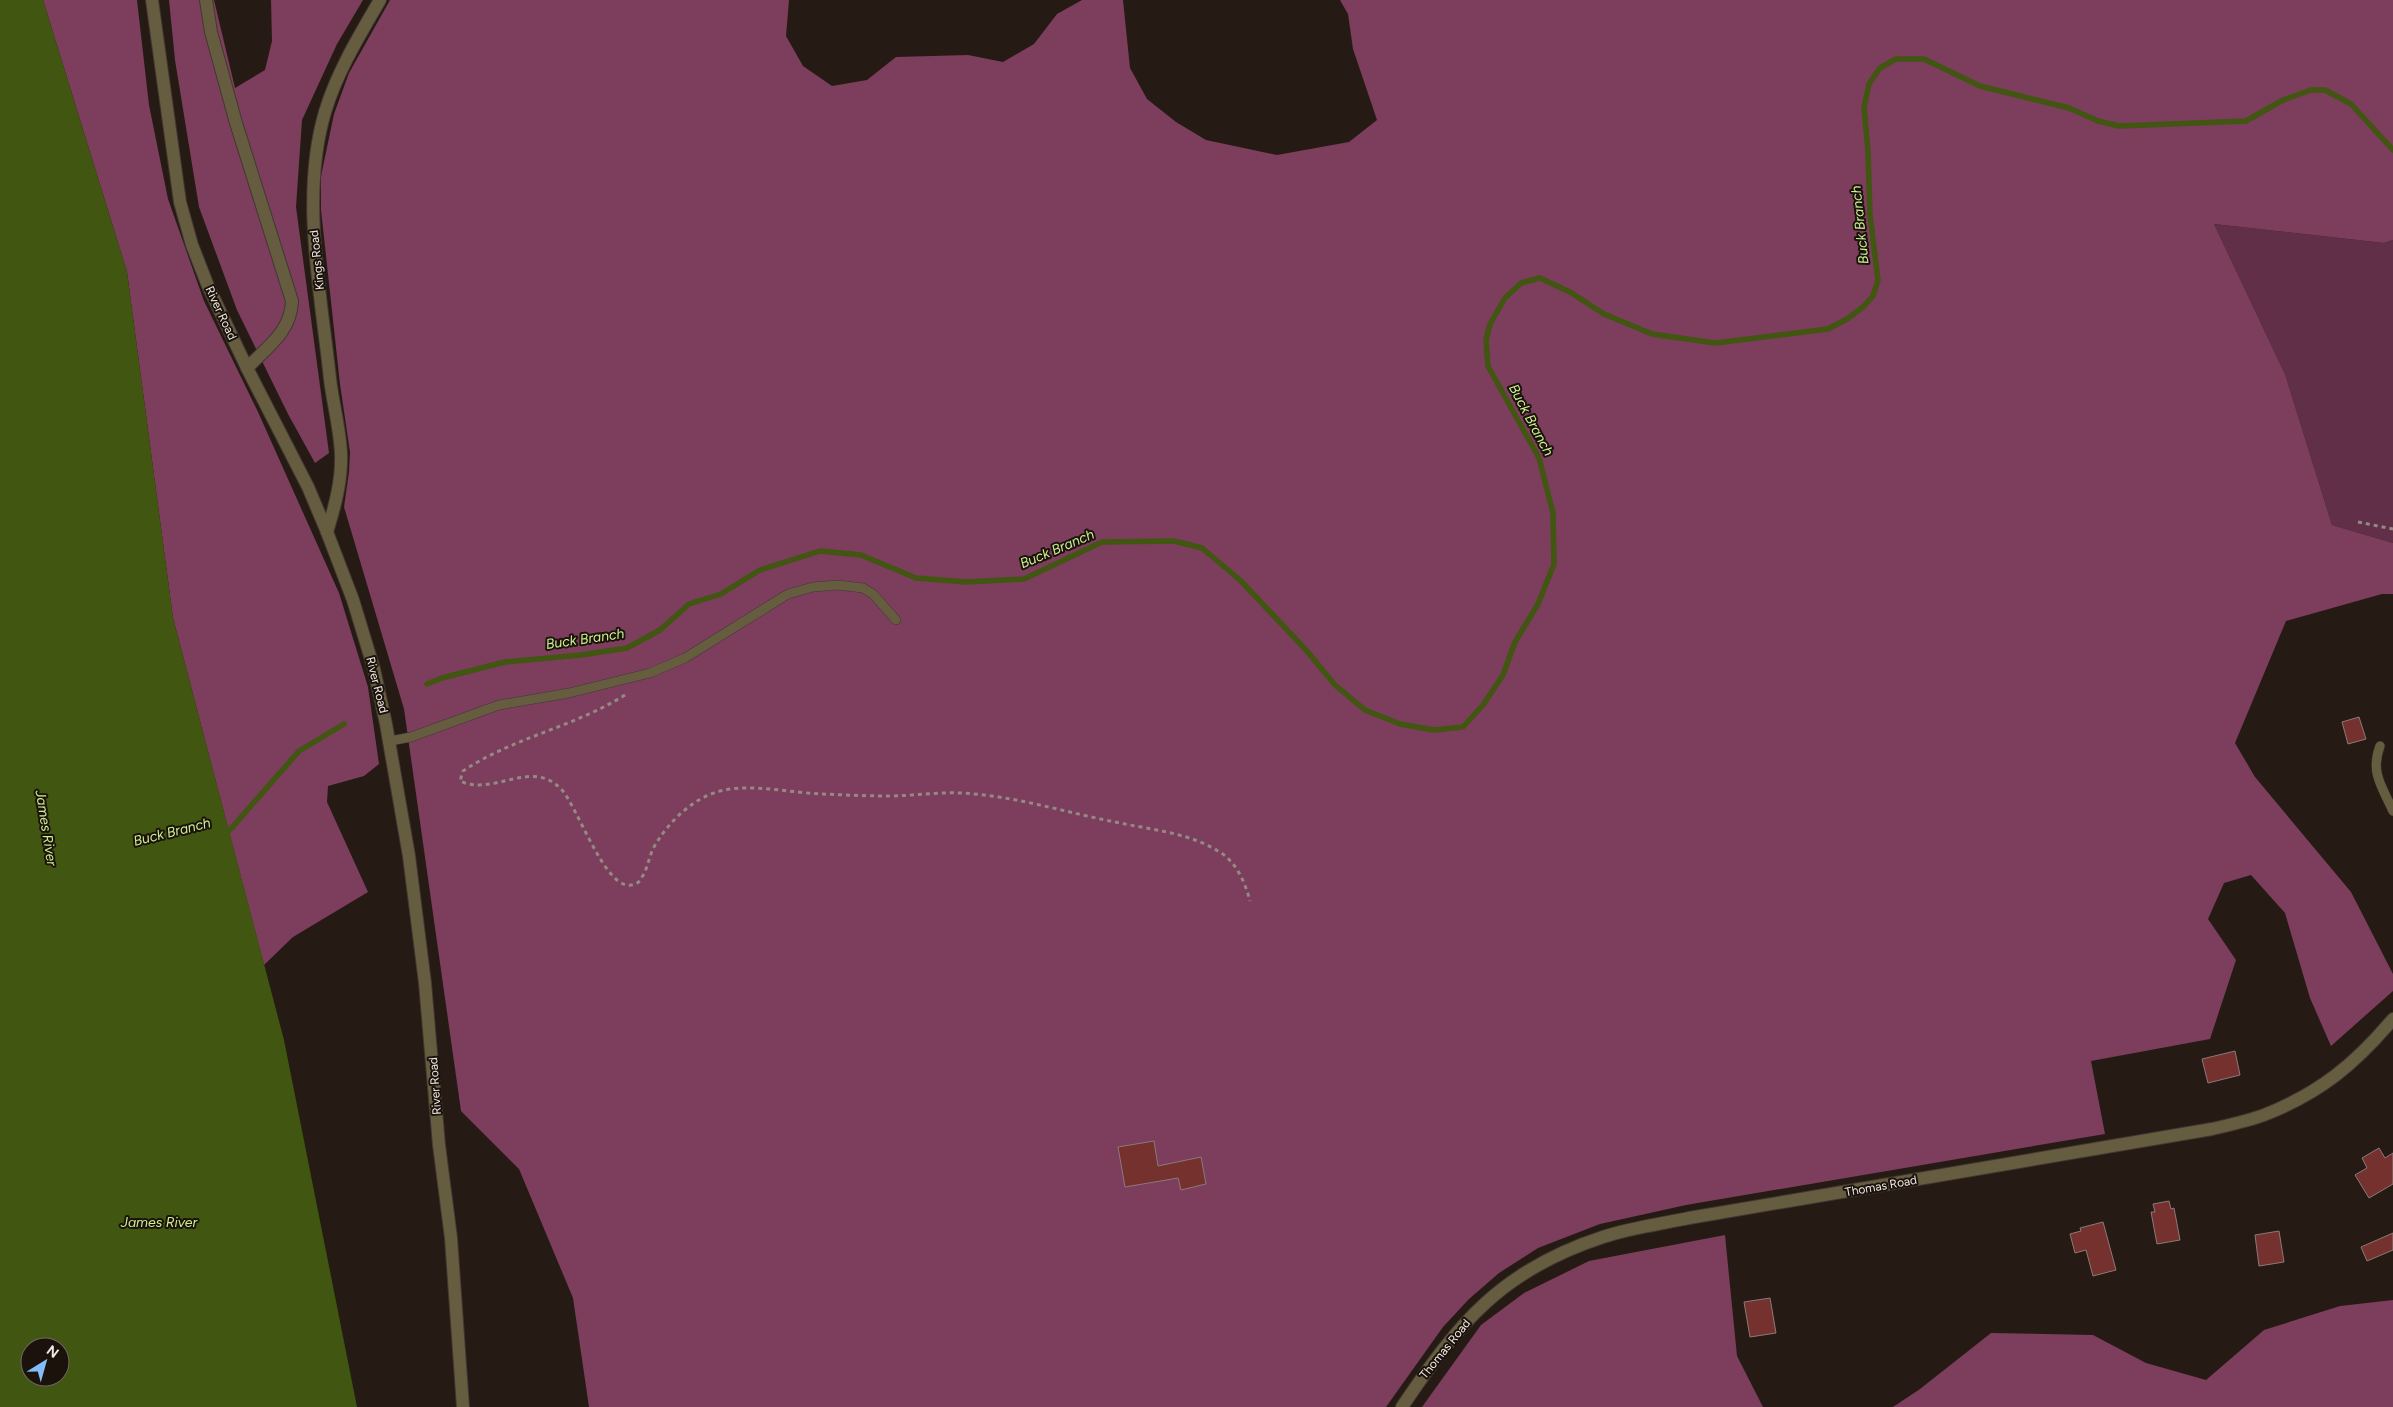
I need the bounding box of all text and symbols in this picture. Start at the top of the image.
water label: Buck Branch [1847,185,1873,265]
street label: Kings Road [307,229,327,291]
street label: River Road [202,284,240,342]
water label: Buck Branch [1505,381,1557,459]
water label: Buck Branch [1017,526,1097,572]
water label: Buck Branch [545,625,625,653]
street label: River Road [363,655,391,715]
water label: James River [31,788,61,868]
water label: Buck Branch [132,814,213,850]
street label: River Road [426,1057,444,1115]
street label: Thomas Road [1844,1173,1918,1199]
water label: James River [120,1214,199,1231]
street label: Thomas Road [1417,1316,1473,1382]
north arrow [20,1337,70,1387]
text: N [43,1342,62,1362]

